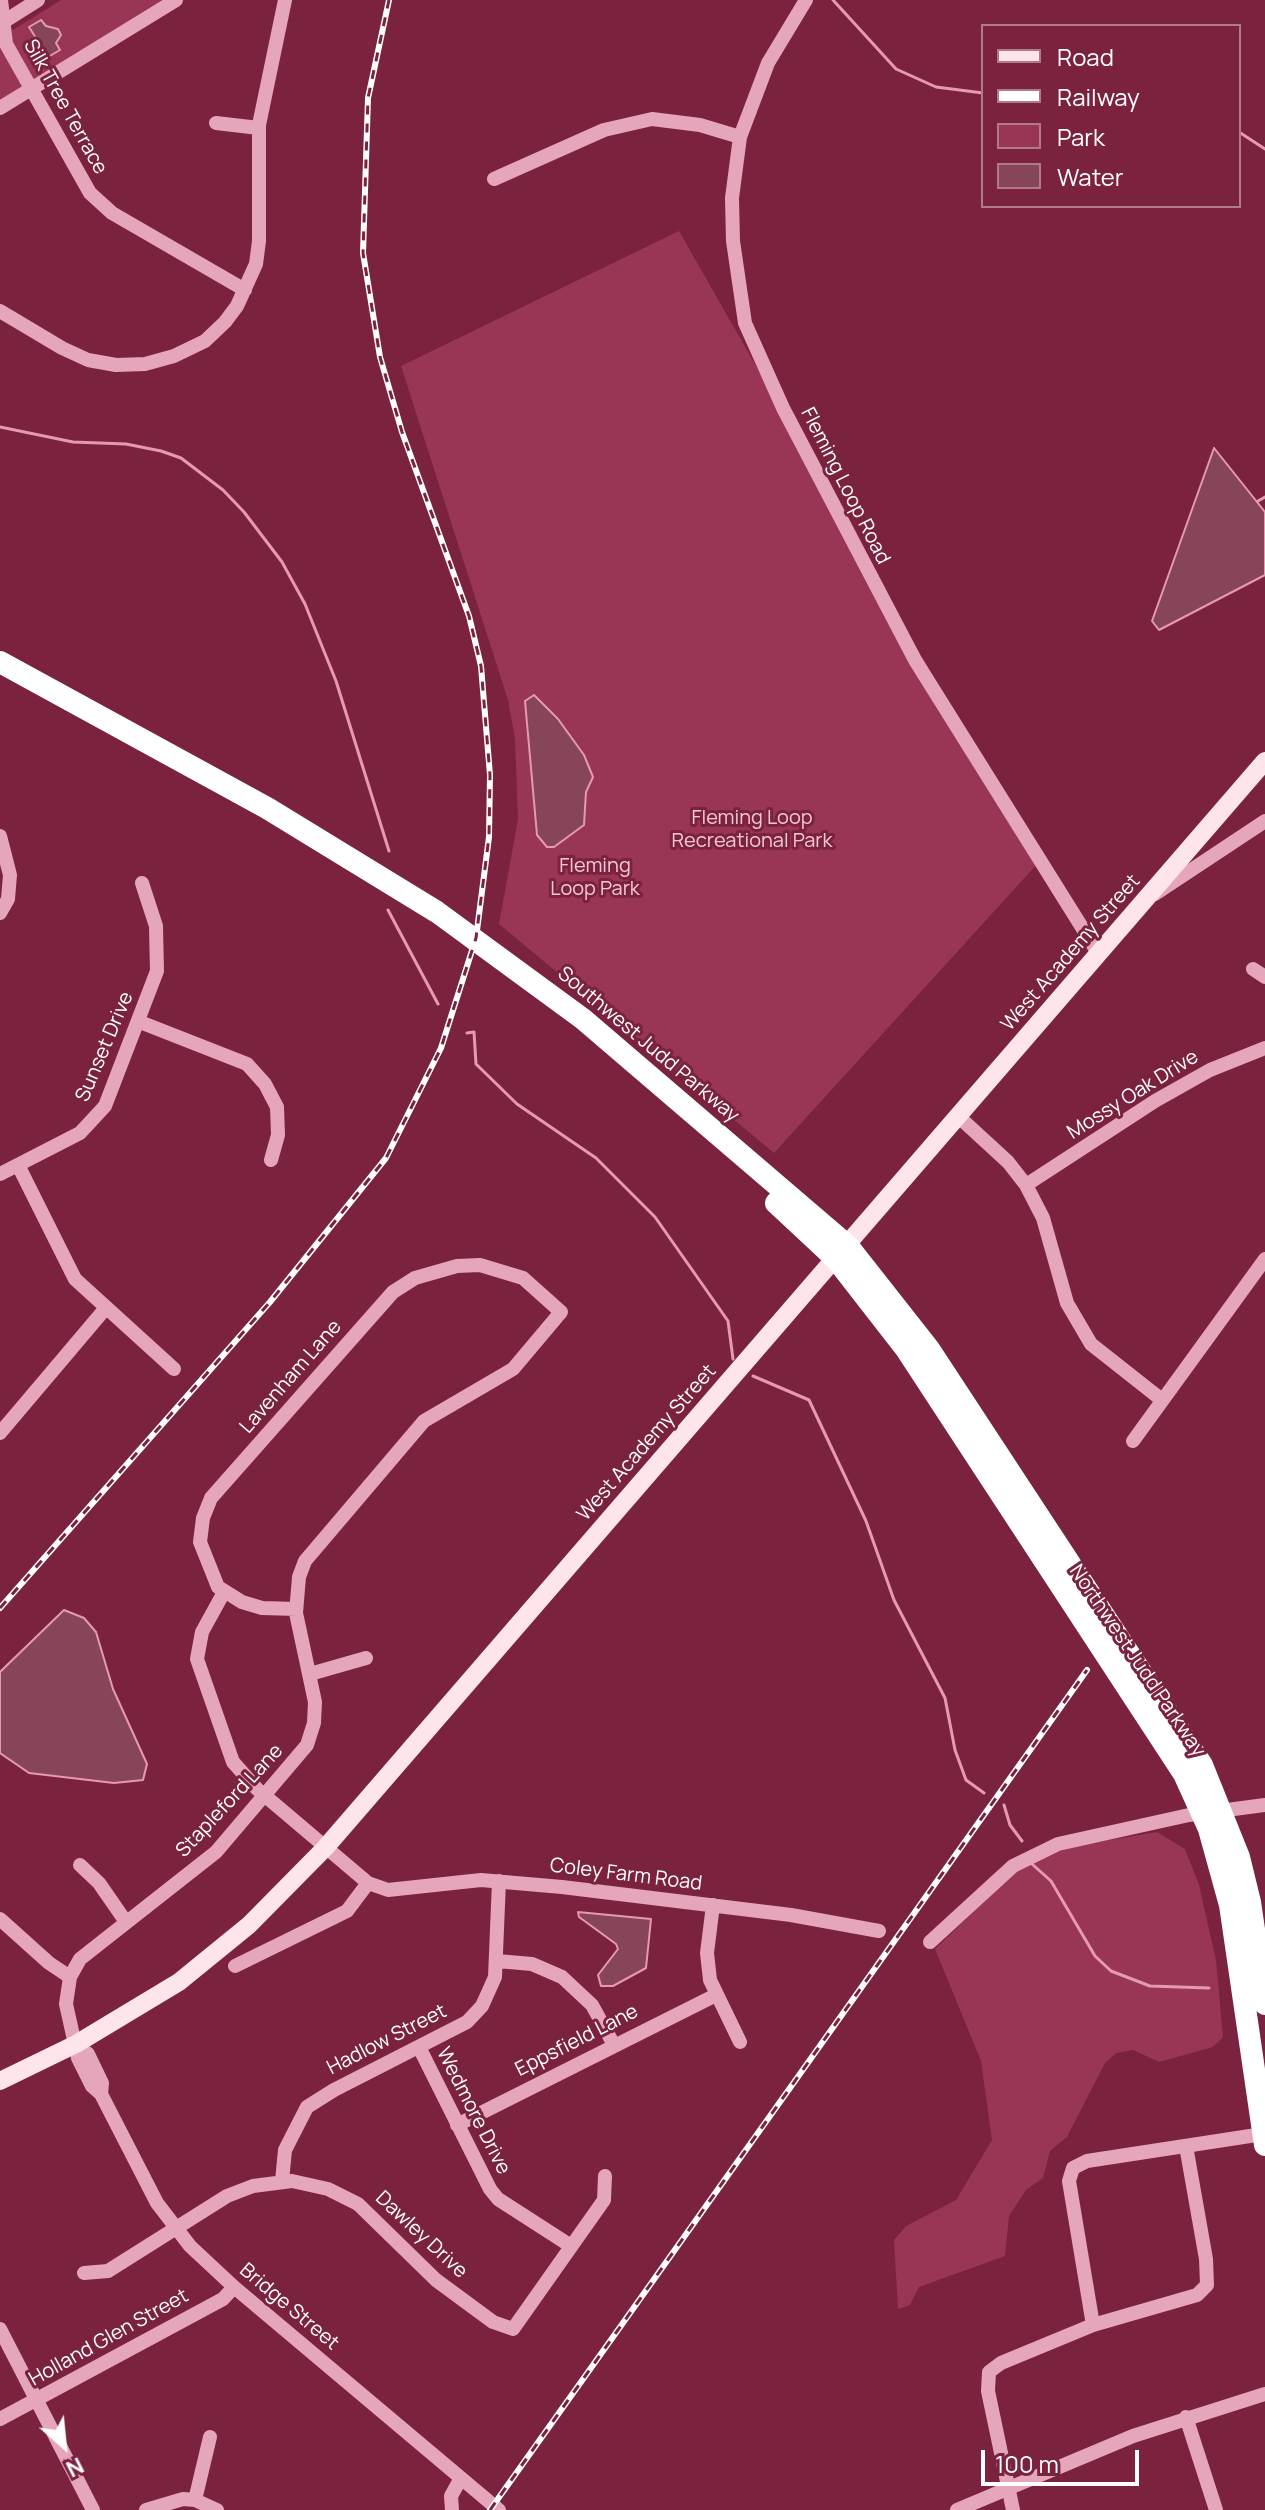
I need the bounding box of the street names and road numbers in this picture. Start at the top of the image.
street label: Silk Tree Terrace [18,35,112,179]
street label: Fleming Loop Road [795,404,895,568]
street label: West Academy Street [996,870,1146,1036]
street label: Southwest Judd Parkway [552,962,744,1128]
street label: Sunset Drive [71,988,139,1106]
street label: Mossy Oak Drive [1063,1045,1203,1145]
street label: Lavenham Lane [235,1315,347,1439]
street label: West Academy Street [572,1360,722,1526]
street label: Northwest Judd Parkway [1064,1560,1210,1762]
street label: Stapleford Lane [171,1739,289,1863]
street label: Coley Farm Road [549,1854,703,1896]
street label: Hadlow Street [323,2000,451,2080]
street label: Eppsfield Lane [512,2000,642,2082]
street label: Wedmore Drive [431,2044,515,2178]
street label: Dawley Drive [370,2186,472,2284]
street label: Bridge Street [234,2259,344,2355]
street label: Holland Glen Street [25,2284,193,2392]

